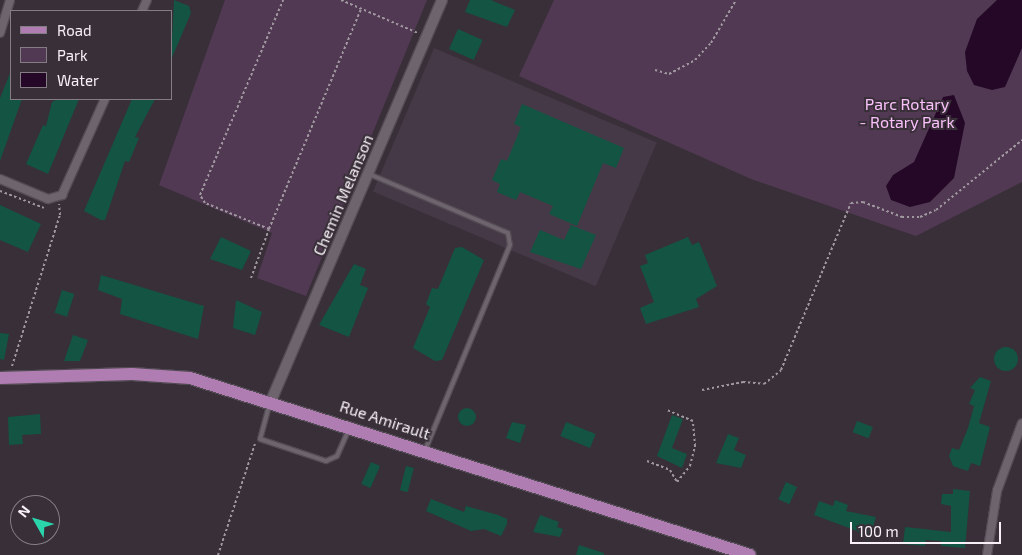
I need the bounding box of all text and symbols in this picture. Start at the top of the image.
legend [10,10,172,100]
text: Road [57,21,92,39]
text: Park [57,46,88,64]
text: Water [57,71,99,89]
park label: Parc Rotary - Rotary Park [859,94,955,132]
street label: Chemin Melanson [309,131,377,259]
street label: Rue Amirault [337,396,433,444]
north arrow [10,495,60,545]
text: N [14,502,33,520]
scale bar [852,512,1003,544]
text: 100 m [858,522,899,540]

